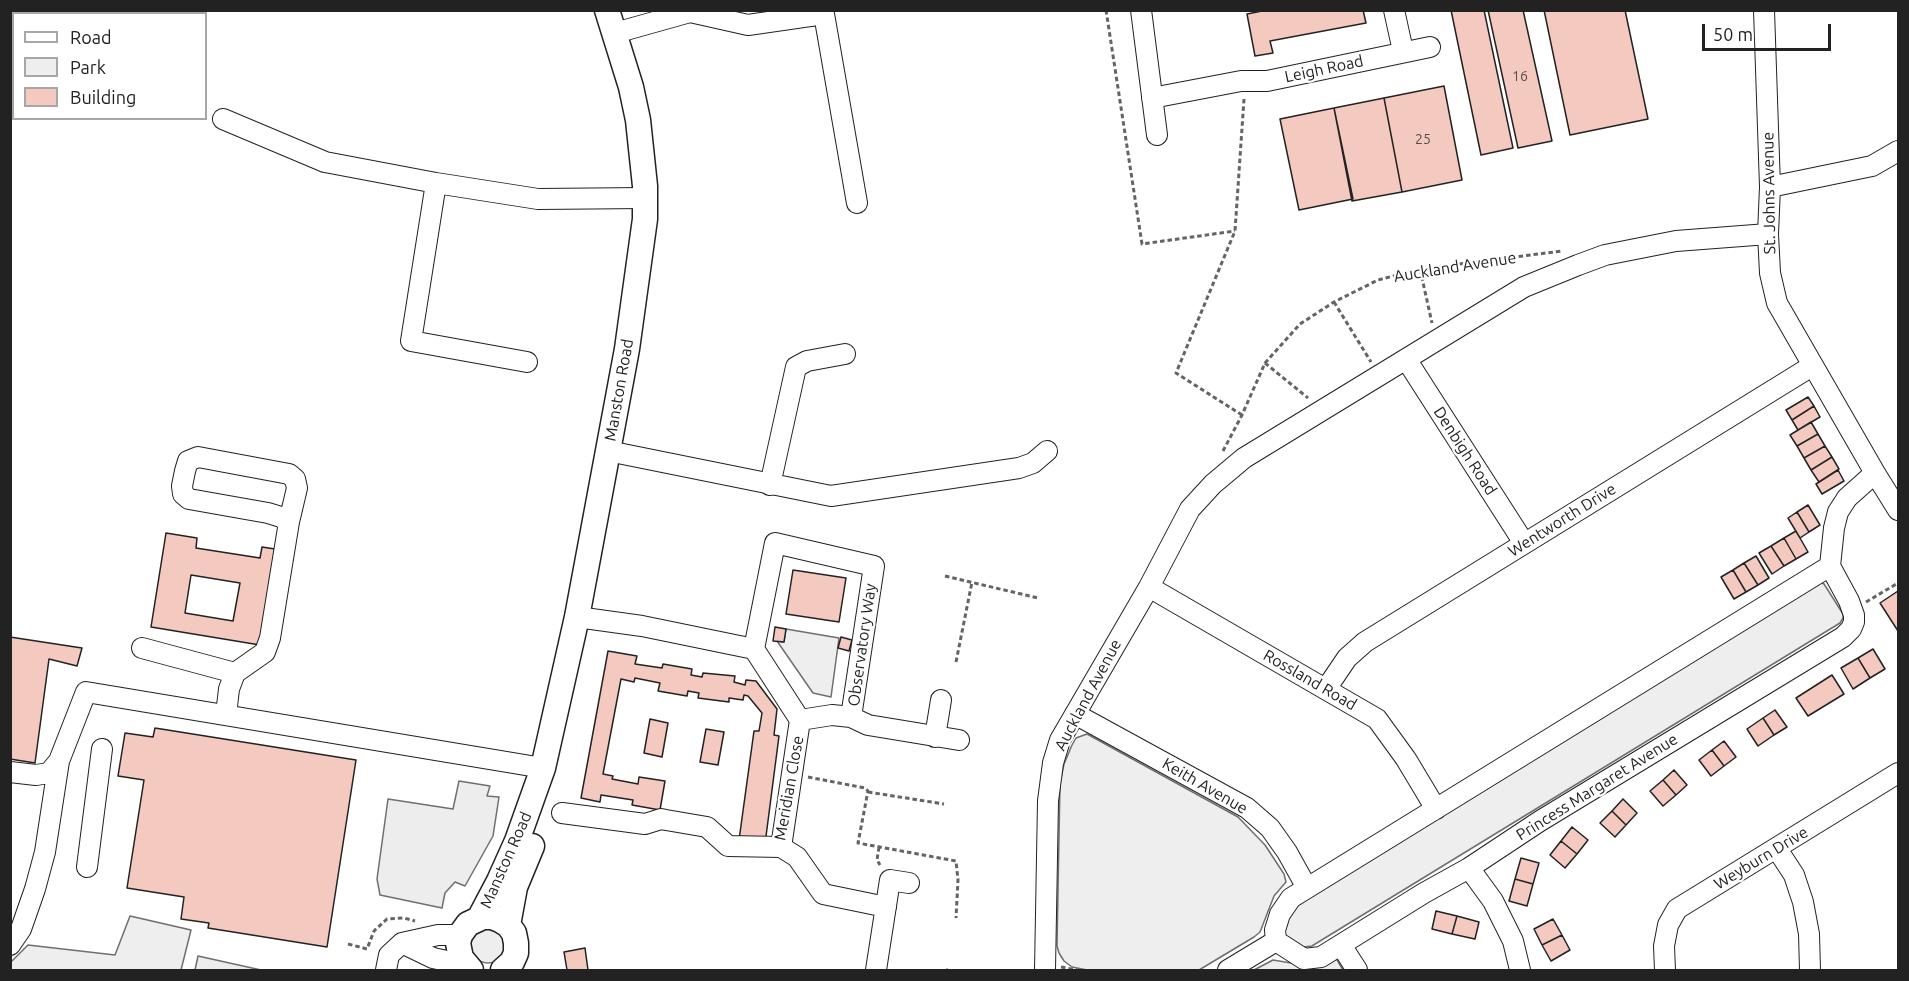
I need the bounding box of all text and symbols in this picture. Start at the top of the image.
legend [12,12,207,120]
scale bar [1705,12,1834,50]
text: 50 m [1713,24,1753,44]
text: Road [70,27,112,47]
street label: Leigh Road [1283,51,1365,87]
text: Park [70,57,106,77]
house number: 16 [1512,68,1528,84]
text: Building [70,87,136,107]
house number: 25 [1415,131,1431,147]
street label: St. Johns Avenue [1758,132,1780,254]
street label: Auckland Avenue [1392,248,1518,286]
street label: Manston Road [601,337,637,443]
street label: Denbigh Road [1429,403,1501,499]
street label: Wentworth Drive [1505,479,1619,561]
street label: Observatory Way [844,582,880,708]
street label: Auckland Avenue [1051,636,1125,754]
street label: Rossland Road [1260,646,1360,714]
street label: Princess Margaret Avenue [1513,729,1681,845]
street label: Meridian Close [770,734,808,842]
street label: Keith Avenue [1159,754,1251,818]
street label: Manston Road [476,809,536,911]
street label: Weyburn Drive [1711,822,1811,894]

